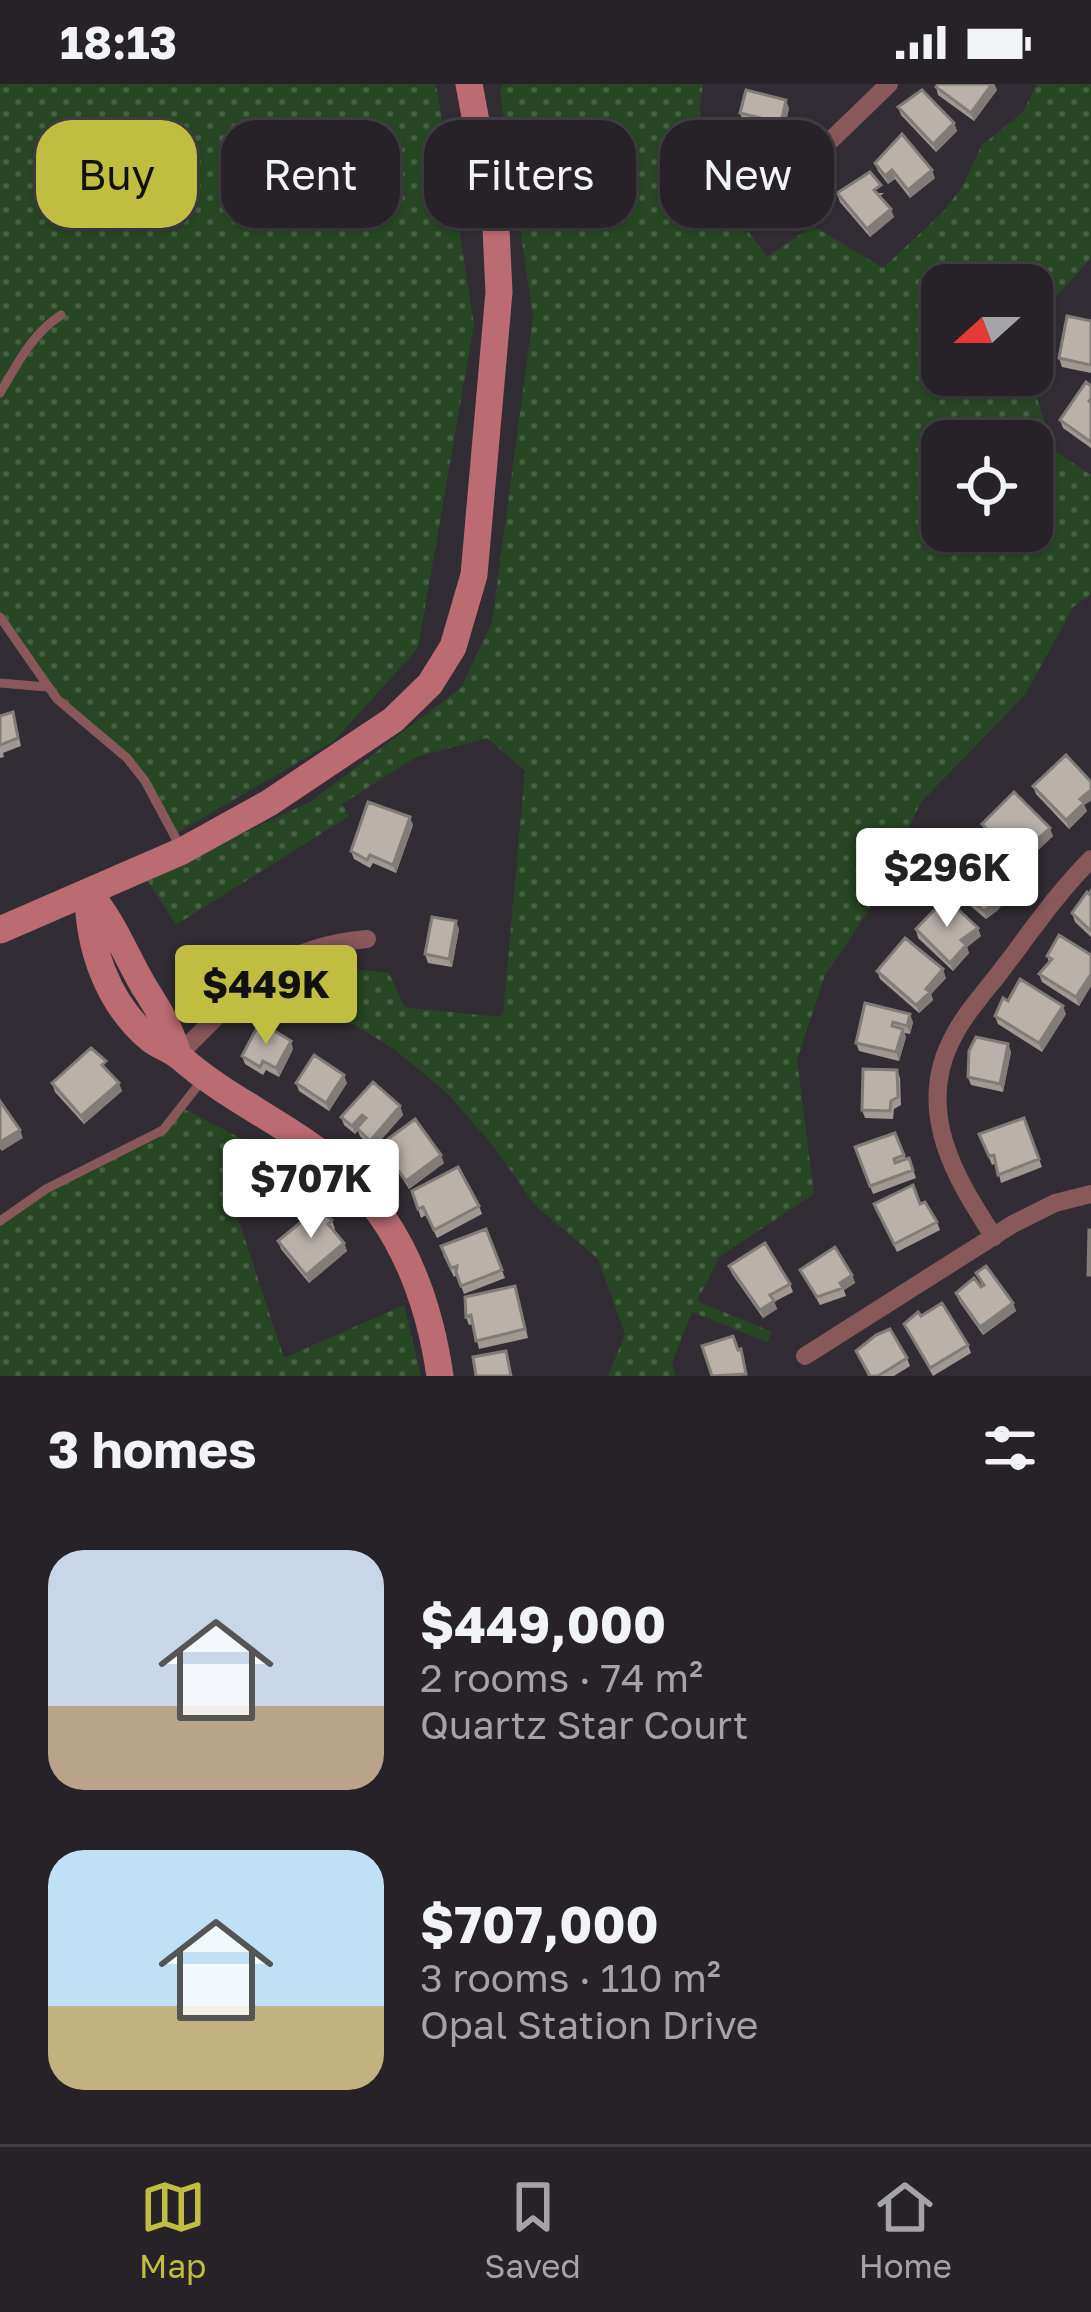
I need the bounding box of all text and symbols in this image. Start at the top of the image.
text: 18:13 [60,15,177,69]
chip: Buy [36,120,197,228]
chip: Rent [221,120,400,228]
chip: Filters [424,120,636,228]
chip: New [660,120,834,228]
north arrow [921,264,1053,396]
map controls [921,264,1053,552]
button: locate [921,420,1053,552]
pin: $296K [863,828,1031,930]
text: $296K [883,843,1011,890]
pin: $449K [182,945,350,1047]
text: $449K [202,960,330,1007]
pin: $707K [227,1139,395,1241]
text: $707K [250,1154,372,1201]
icon: filters [977,1415,1043,1481]
text: 3 homes [48,1418,257,1479]
text: $449,000 [420,1593,666,1654]
icon: home [144,1598,288,1742]
text: 2 rooms · 74 m² [420,1654,703,1701]
text: Quartz Star Court [420,1701,748,1748]
text: $707,000 [420,1893,659,1954]
icon: home [144,1898,288,2042]
text: 3 rooms · 110 m² [420,1954,721,2001]
text: Opal Station Drive [420,2001,758,2048]
tab: Map [139,2174,206,2285]
tab: Saved [484,2174,581,2285]
tab: Home [859,2174,952,2285]

